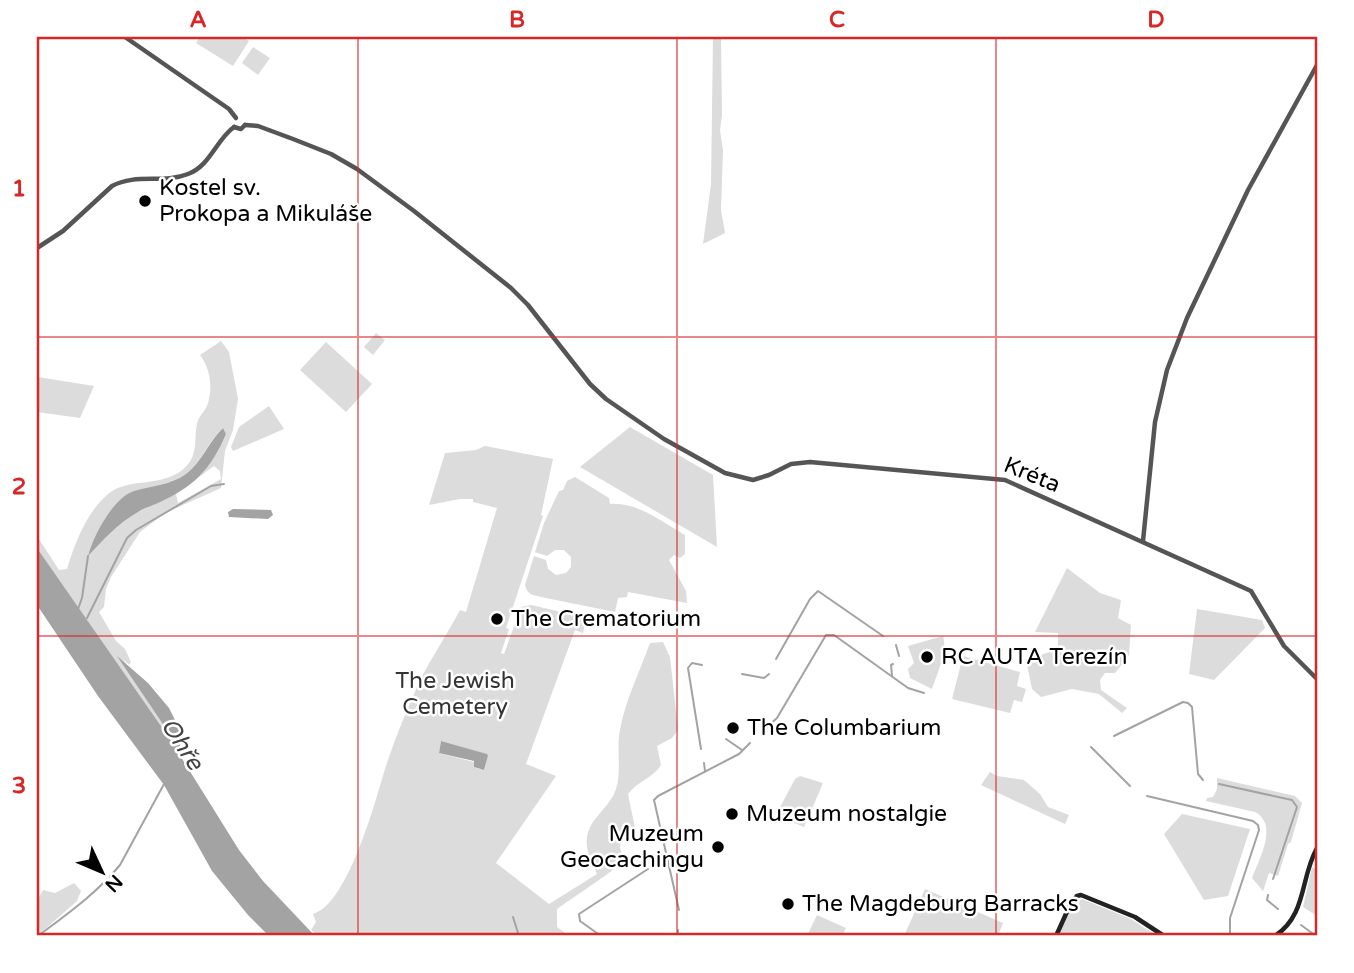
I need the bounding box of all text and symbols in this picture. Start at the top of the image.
text: A [189,6,207,34]
text: B [509,6,525,34]
text: C [829,6,845,34]
text: D [1147,6,1165,34]
place label: Kostel sv. Prokopa a Mikuláše [159,174,372,228]
text: 1 [12,175,26,203]
marker: Kostel sv. Prokopa a Mikuláše [137,193,153,209]
street label: Kréta [1000,451,1064,499]
text: 2 [12,473,26,501]
place label: The Crematorium [511,605,701,633]
marker: The Crematorium [489,611,505,627]
place label: RC AUTA Terezín [941,643,1127,671]
marker: RC AUTA Terezín [919,649,935,665]
park label: The Jewish Cemetery [395,667,515,721]
water label: Ohře [155,712,210,777]
place label: The Columbarium [747,714,941,742]
marker: The Columbarium [725,720,741,736]
text: 3 [12,772,26,800]
place label: Muzeum nostalgie [746,800,947,828]
marker: Muzeum nostalgie [724,806,740,822]
place label: Muzeum Geocachingu [560,820,704,874]
north arrow [66,836,136,906]
marker: Muzeum Geocachingu [710,839,726,855]
text: N [100,870,127,896]
place label: The Magdeburg Barracks [802,890,1079,918]
marker: The Magdeburg Barracks [780,896,796,912]

